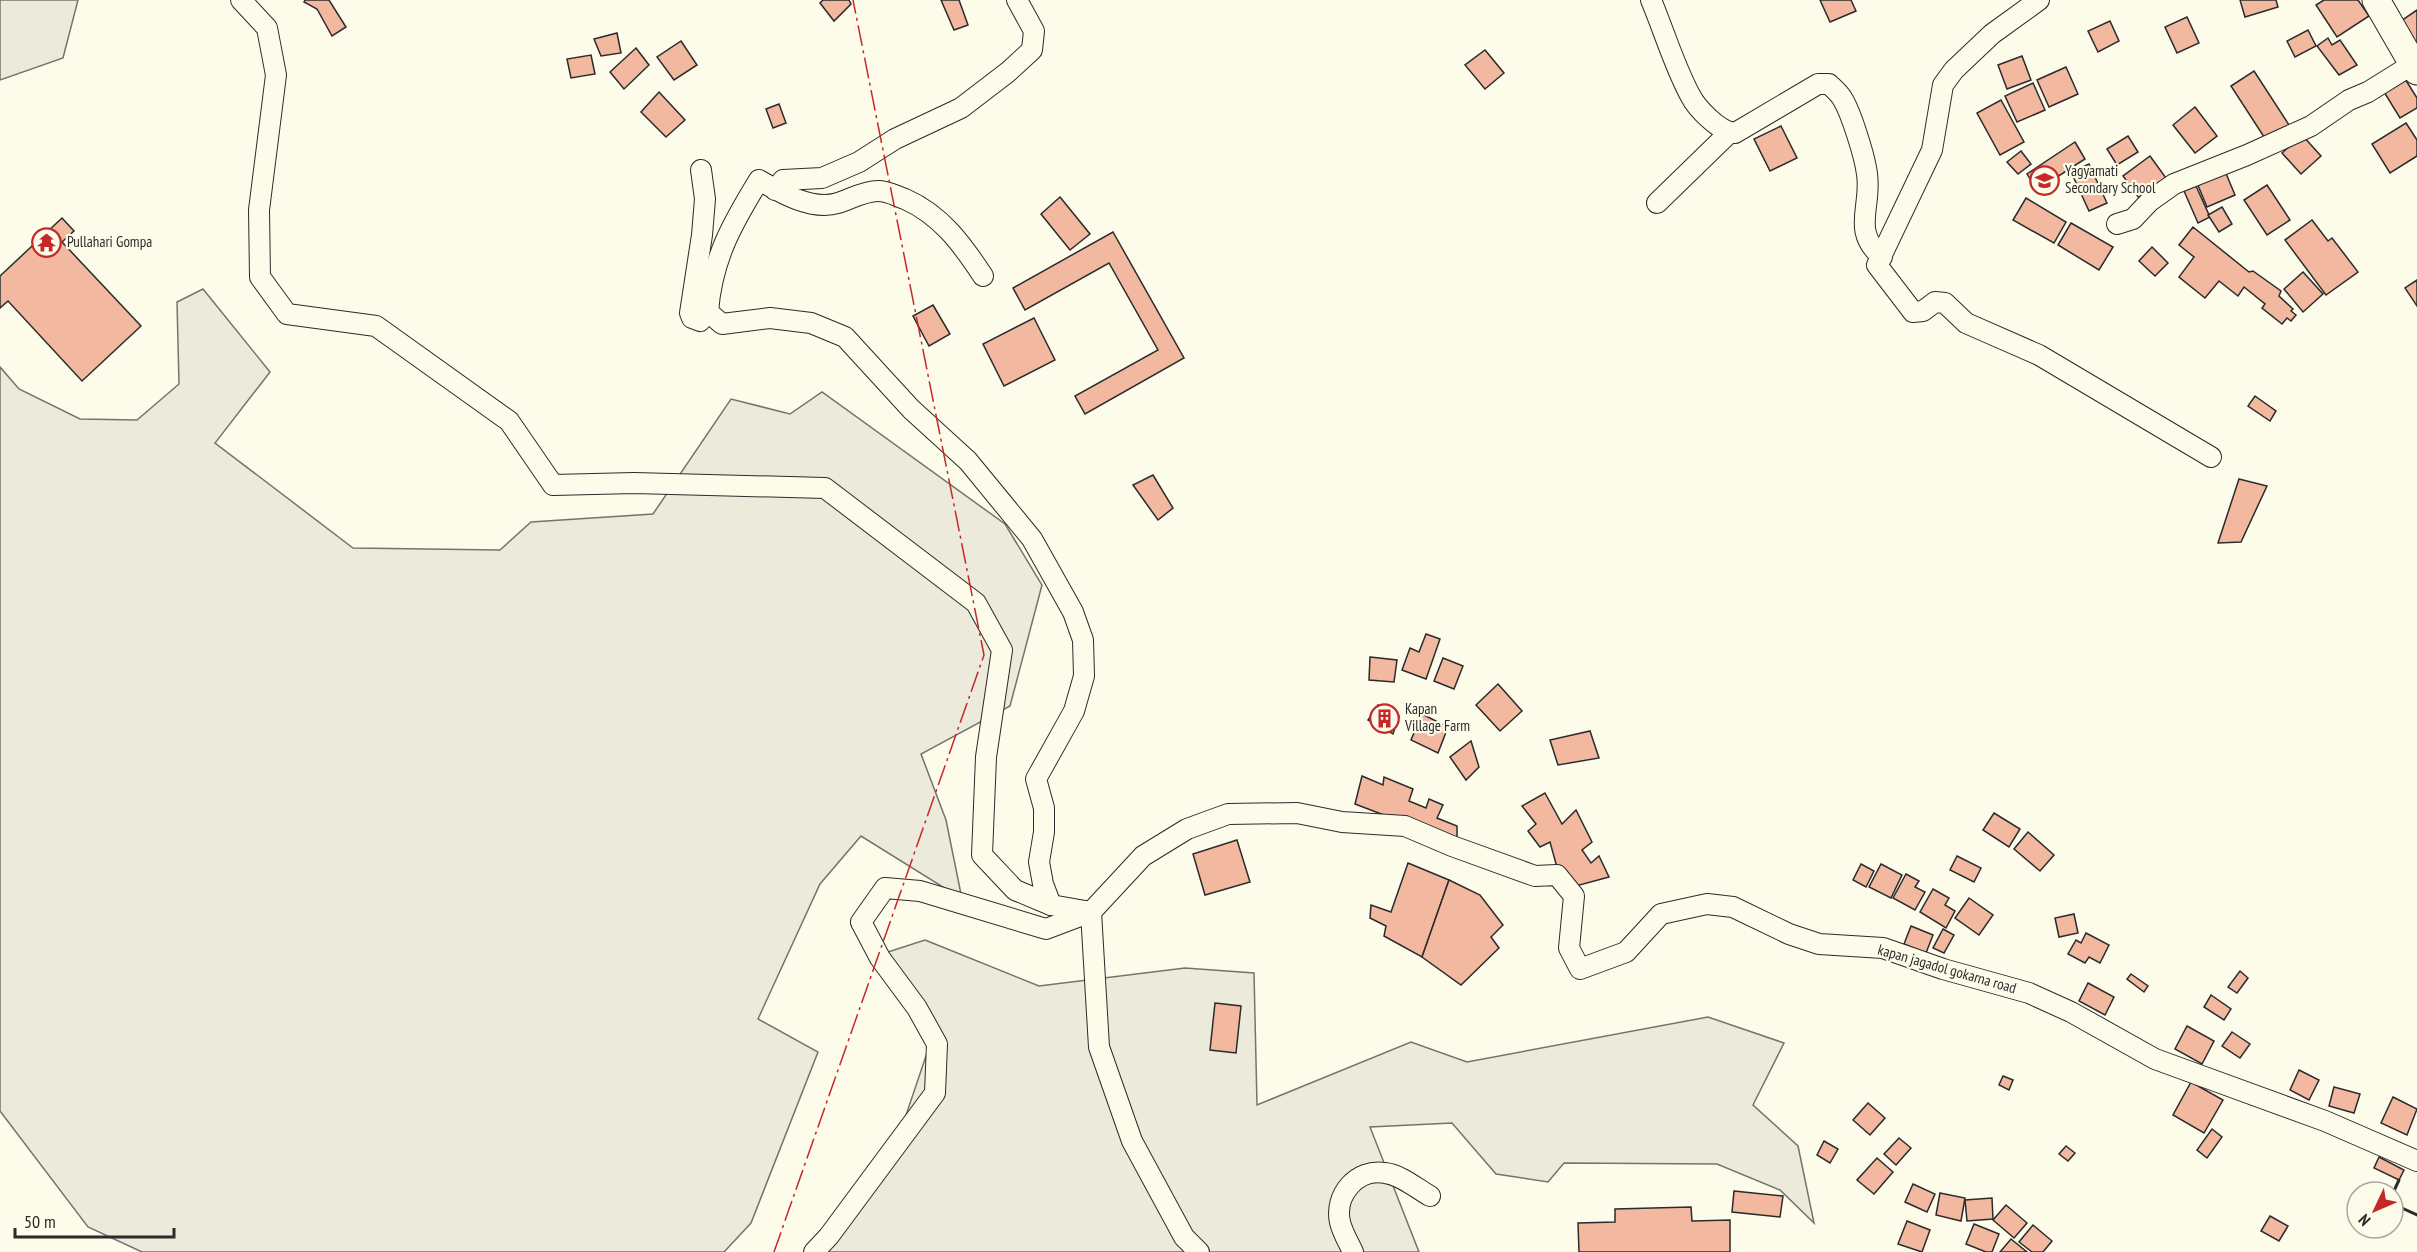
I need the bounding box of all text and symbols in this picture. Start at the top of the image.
place label: Yagyamati Secondary School [2065,161,2156,197]
school or university icon: Yagyamati Secondary School [2028,164,2060,196]
temple icon: Pullahari Gompa [30,226,62,258]
place label: Pullahari Gompa [67,232,152,251]
place label: Kapan Village Farm [1404,699,1470,735]
building icon: Kapan Village Farm [1368,702,1400,734]
street label: kapan jagadol gokarna road [1876,940,2019,997]
north arrow [2345,1180,2405,1240]
scale bar [15,1201,174,1239]
text: 50 m [24,1210,56,1233]
text: N [2354,1210,2374,1230]

